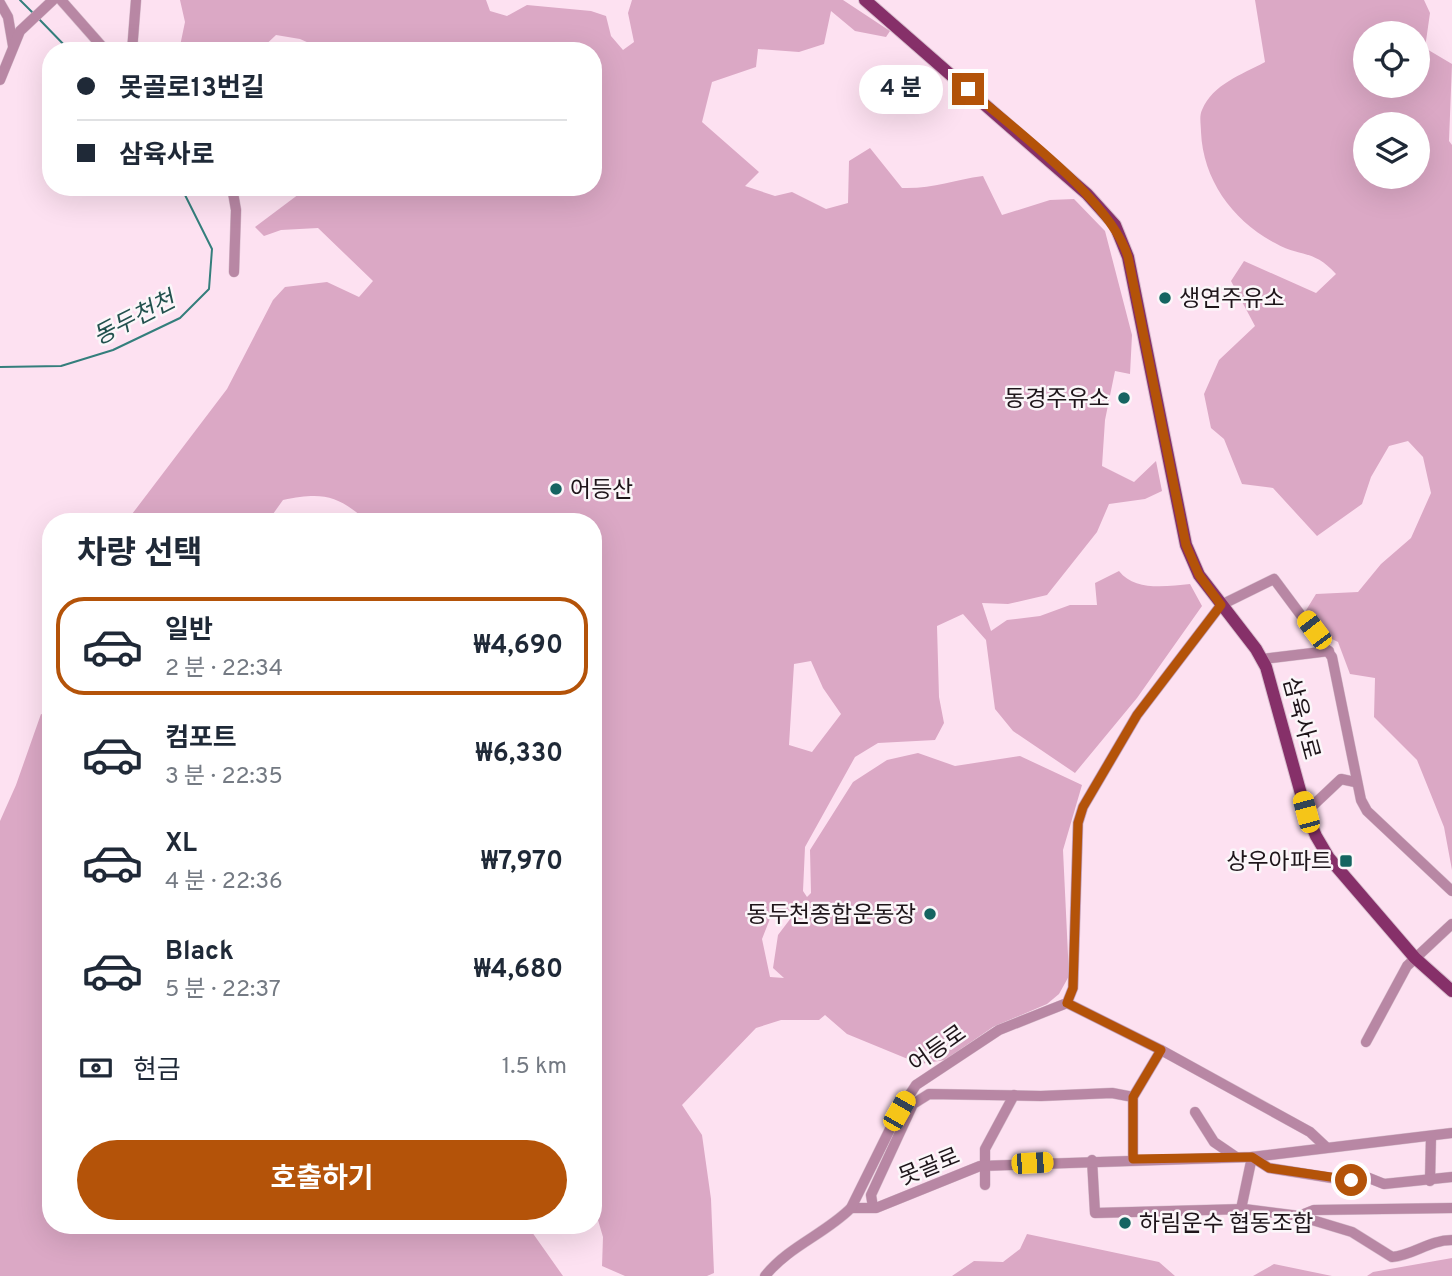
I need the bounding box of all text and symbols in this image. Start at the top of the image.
map controls [1353,21,1430,189]
button: locate [1353,21,1430,98]
callout: 4 분 [860,64,944,114]
text: 못골로13번길 [119,73,265,106]
route end [952,73,984,105]
text: 4 분 [880,75,922,104]
button: layers [1353,112,1430,189]
text: 삼육사로 [119,140,215,173]
water label: 동두천천 [89,285,184,353]
place label: 생연주유소 [1179,286,1285,315]
marker: 생연주유소 [1157,290,1173,306]
place label: 동경주유소 [1004,386,1110,415]
marker: 동경주유소 [1116,390,1132,406]
place label: 어등산 [570,477,633,506]
marker: 어등산 [548,481,564,497]
text: 차량 선택 [77,535,203,575]
car [1293,607,1336,653]
icon: car [81,615,144,678]
text: 일반 [165,615,213,648]
text: ₩4,690 [474,630,563,663]
text: 2 분 · 22:34 [165,655,283,684]
street label: 삼육사로 [1275,674,1325,763]
icon: car [81,723,144,786]
text: 컴포트 [165,723,237,756]
text: ₩6,330 [476,738,563,771]
text: 3 분 · 22:35 [165,763,283,792]
car [1291,789,1322,835]
text: XL [165,828,197,861]
icon: car [81,831,144,894]
text: ₩7,970 [481,846,563,879]
place label: 상우아파트 [1226,849,1332,878]
marker: 상우아파트 [1338,853,1354,869]
text: 4 분 · 22:36 [165,868,283,897]
place label: 동두천종합운동장 [747,902,916,931]
marker: 동두천종합운동장 [922,906,938,922]
text: Black [165,936,234,969]
icon: car [81,939,144,1002]
text: ₩4,680 [474,954,563,987]
text: 5 분 · 22:37 [165,976,281,1005]
street label: 어등로 [904,1020,973,1080]
icon: cash [77,1049,115,1087]
text: 1.5 km [502,1053,567,1082]
text: 현금 [133,1055,181,1088]
car [880,1088,919,1134]
button: 호출하기 [77,1140,567,1220]
street label: 못골로 [895,1143,965,1194]
car [1011,1151,1054,1175]
route start [1335,1164,1367,1196]
place label: 하림운수 협동조합 [1139,1211,1314,1240]
marker: 하림운수 협동조합 [1117,1215,1133,1231]

